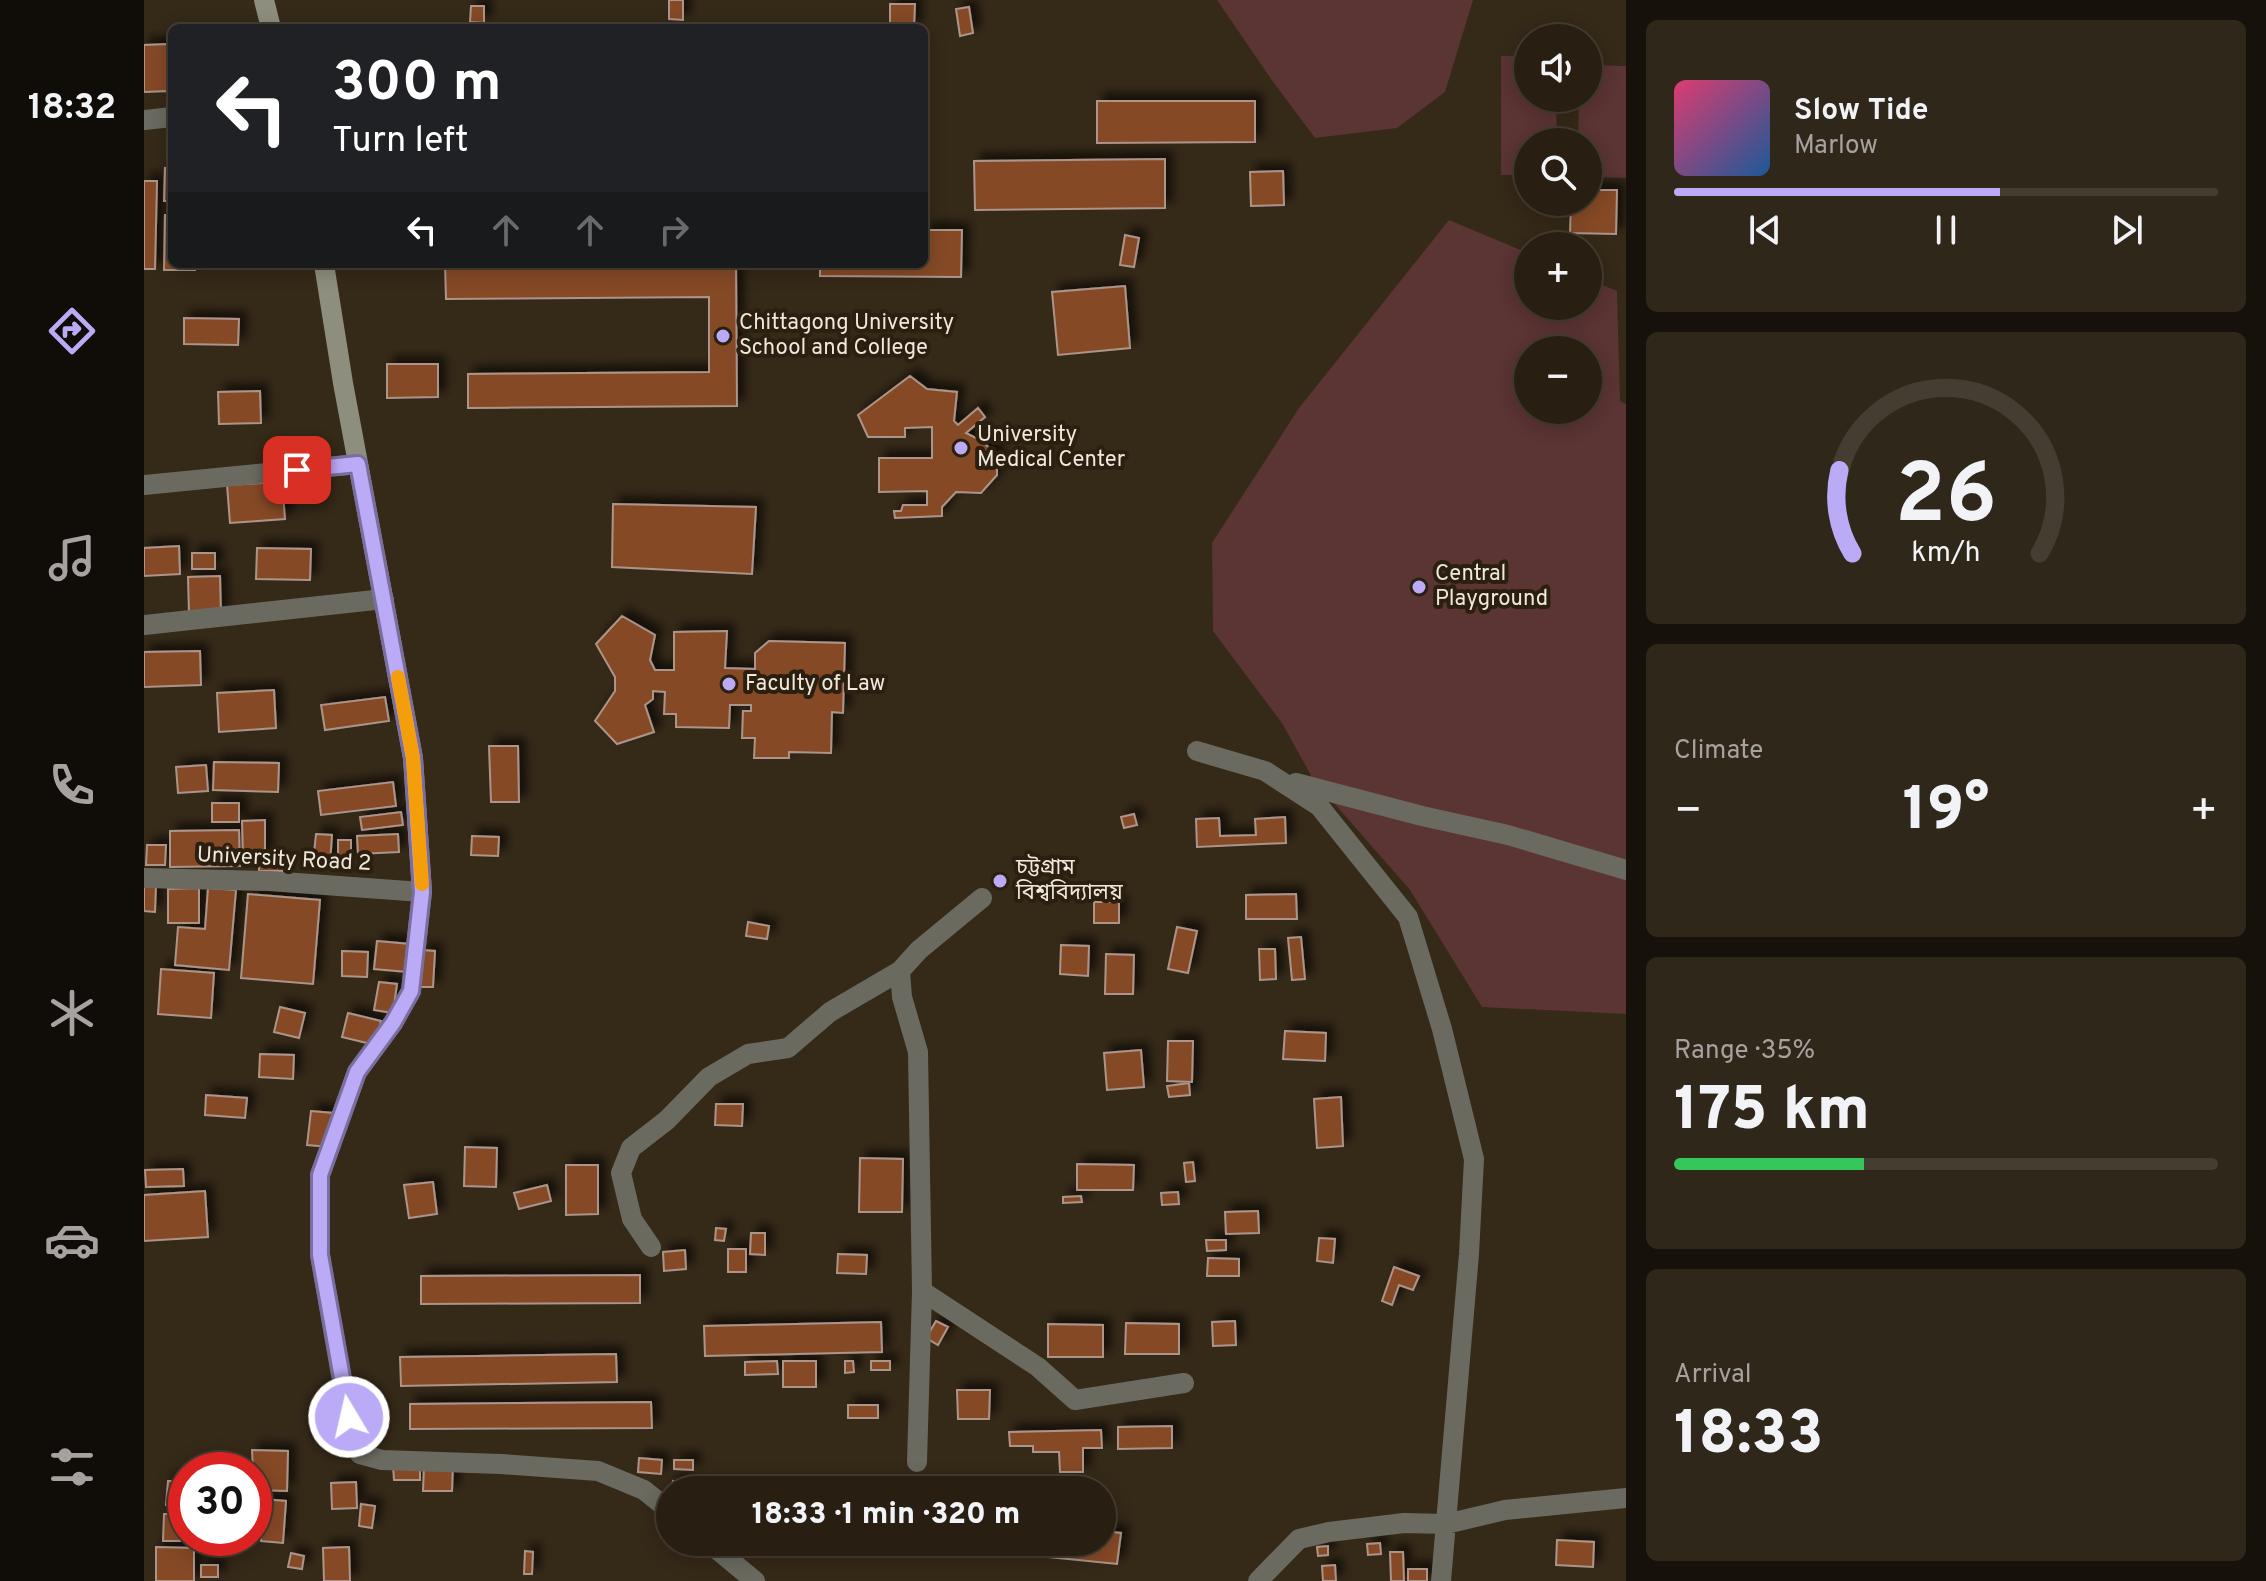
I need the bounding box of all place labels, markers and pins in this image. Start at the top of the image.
place label: Chittagong University School and College [739,310,954,362]
marker: Chittagong University School and College [714,327,732,345]
place label: University Medical Center [977,422,1126,474]
pin [263,436,331,504]
marker: University Medical Center [952,439,970,457]
place label: Central Playground [1435,561,1548,613]
marker: Central Playground [1410,578,1428,596]
place label: Faculty of Law [745,671,885,698]
marker: Faculty of Law [720,675,738,693]
place label: চট্টগ্রাম বিশ্ববিদ্যালয় [1015,854,1123,907]
marker: চট্টগ্রাম বিশ্ববিদ্যালয় [991,872,1009,890]

